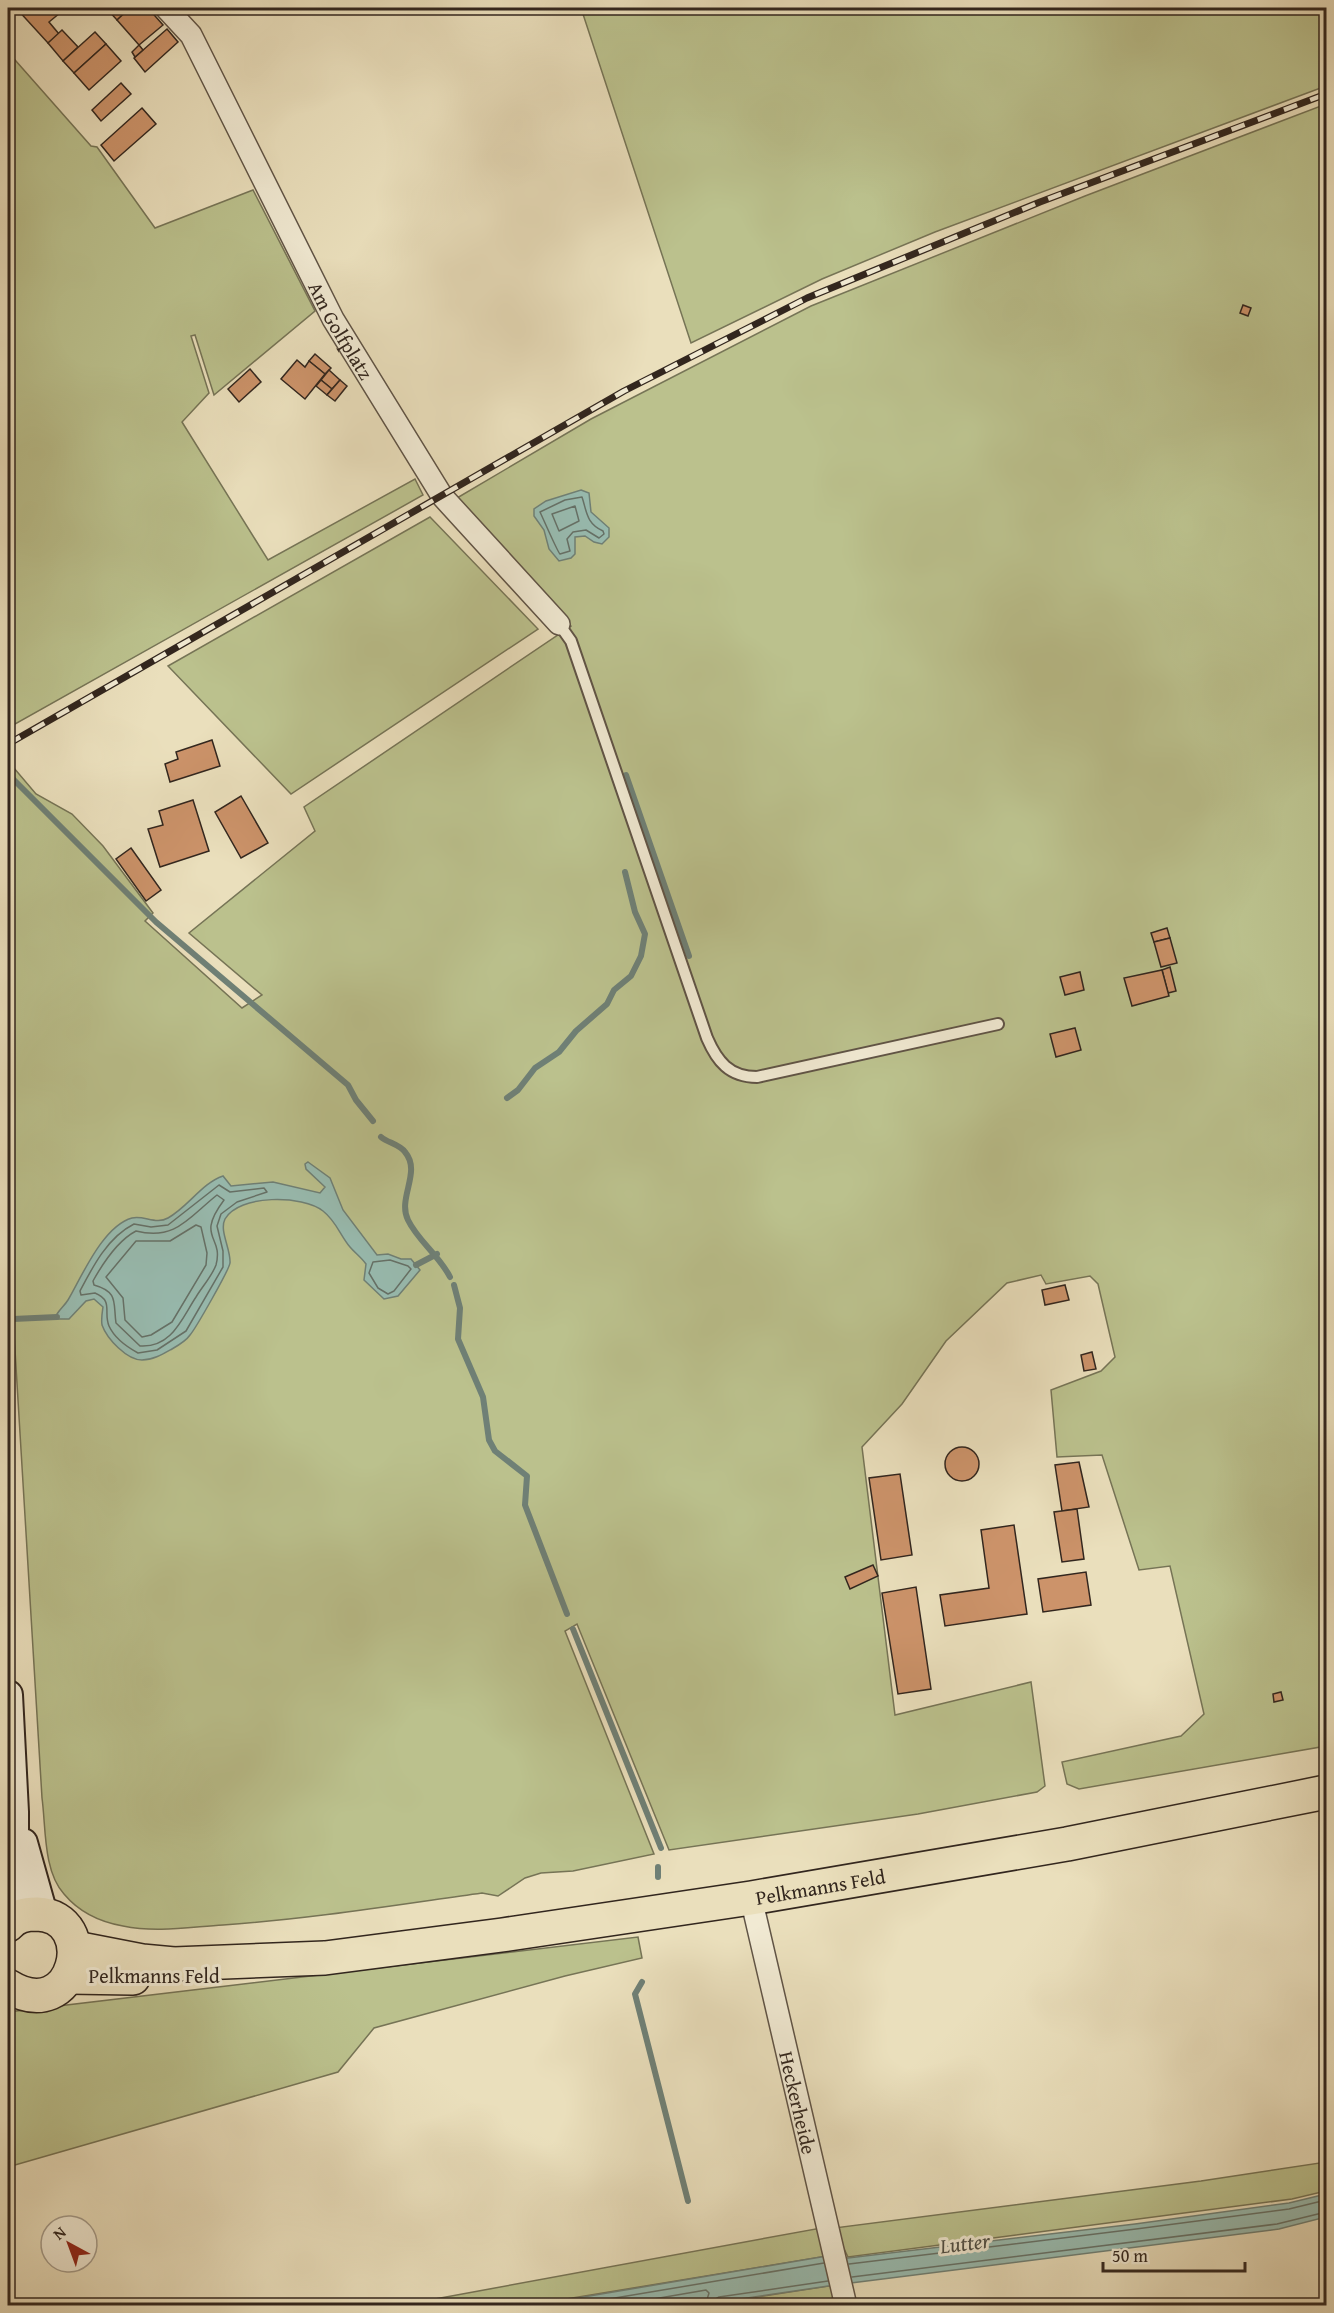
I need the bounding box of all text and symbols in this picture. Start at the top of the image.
street label: Am Golfplatz [302,276,381,385]
street label: Pelkmanns Feld [753,1861,888,1912]
street label: Pelkmanns Feld [88,1961,220,1990]
street label: Heckerheide [773,2048,825,2157]
north arrow [39,2214,99,2274]
text: N [47,2220,71,2245]
water label: Lutter [937,2224,993,2262]
scale bar [1103,2235,1246,2273]
text: 50 m [1112,2242,1148,2269]

